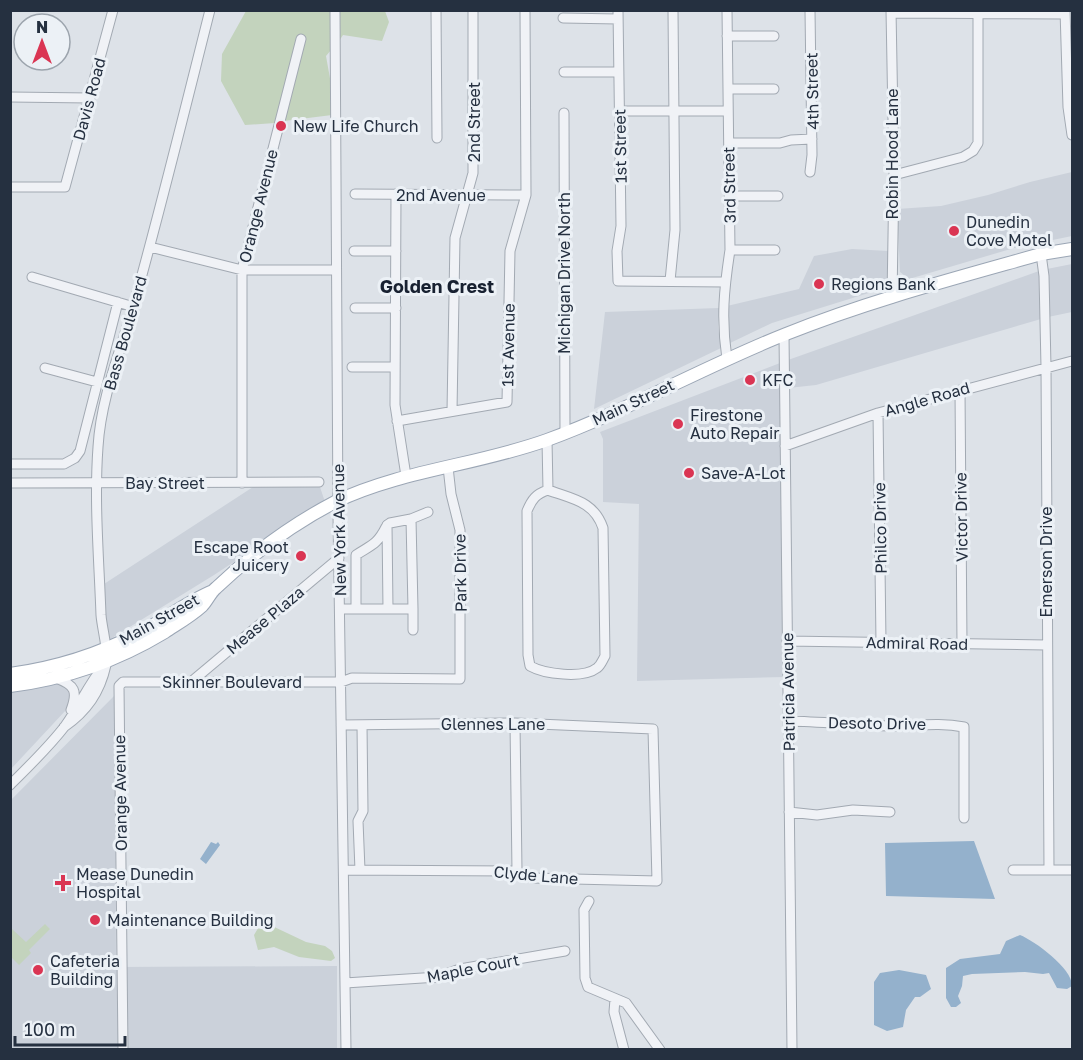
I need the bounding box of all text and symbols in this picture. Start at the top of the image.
north arrow [12,12,72,72]
text: N [36,17,48,37]
street label: 4th Street [801,52,823,130]
street label: Davis Road [68,55,110,143]
street label: 2nd Street [464,82,484,162]
street label: Robin Hood Lane [882,89,902,219]
street label: 1st Street [609,109,631,183]
place label: New Life Church [293,116,419,136]
marker: New Life Church [274,119,288,133]
street label: Orange Avenue [234,147,282,265]
street label: 3rd Street [718,147,740,223]
street label: 2nd Avenue [396,185,486,205]
street label: Michigan Drive North [554,192,574,354]
place label: Dunedin Cove Motel [966,212,1052,250]
marker: Dunedin Cove Motel [947,224,961,238]
street label: Bass Boulevard [99,273,151,393]
place label: Regions Bank [831,274,936,294]
district label: Golden Crest [380,275,494,297]
marker: Regions Bank [812,277,826,291]
street label: 1st Avenue [497,303,519,387]
place label: KFC [762,370,793,390]
marker: KFC [743,373,757,387]
street label: Main Street [589,374,677,430]
street label: Angle Road [882,377,972,421]
place label: Firestone Auto Repair [690,405,780,443]
marker: Firestone Auto Repair [671,417,685,431]
place label: Save-A-Lot [701,463,786,483]
street label: New York Avenue [328,464,350,596]
marker: Save-A-Lot [682,466,696,480]
street label: Victor Drive [950,472,972,562]
street label: Bay Street [125,473,205,493]
street label: Philco Drive [869,482,891,574]
street label: Emerson Drive [1036,506,1056,618]
street label: Park Drive [449,534,471,612]
place label: Escape Root Juicery [194,537,289,575]
marker: Escape Root Juicery [294,549,308,563]
street label: Mease Plaza [222,582,308,658]
street label: Main Street [116,589,202,649]
street label: Admiral Road [866,632,968,654]
street label: Patricia Avenue [777,633,799,751]
street label: Skinner Boulevard [162,672,302,692]
street label: Desoto Drive [828,712,926,734]
street label: Glennes Lane [441,714,545,734]
street label: Orange Avenue [109,735,131,851]
street label: Clyde Lane [493,861,579,889]
place label: Mease Dunedin Hospital [76,864,194,902]
marker: Mease Dunedin Hospital [54,874,72,892]
place label: Maintenance Building [107,910,274,930]
marker: Maintenance Building [88,913,102,927]
street label: Maple Court [425,949,521,987]
place label: Cafeteria Building [50,951,120,989]
marker: Cafeteria Building [31,963,45,977]
scale bar [15,1009,124,1047]
text: 100 m [24,1018,75,1040]

